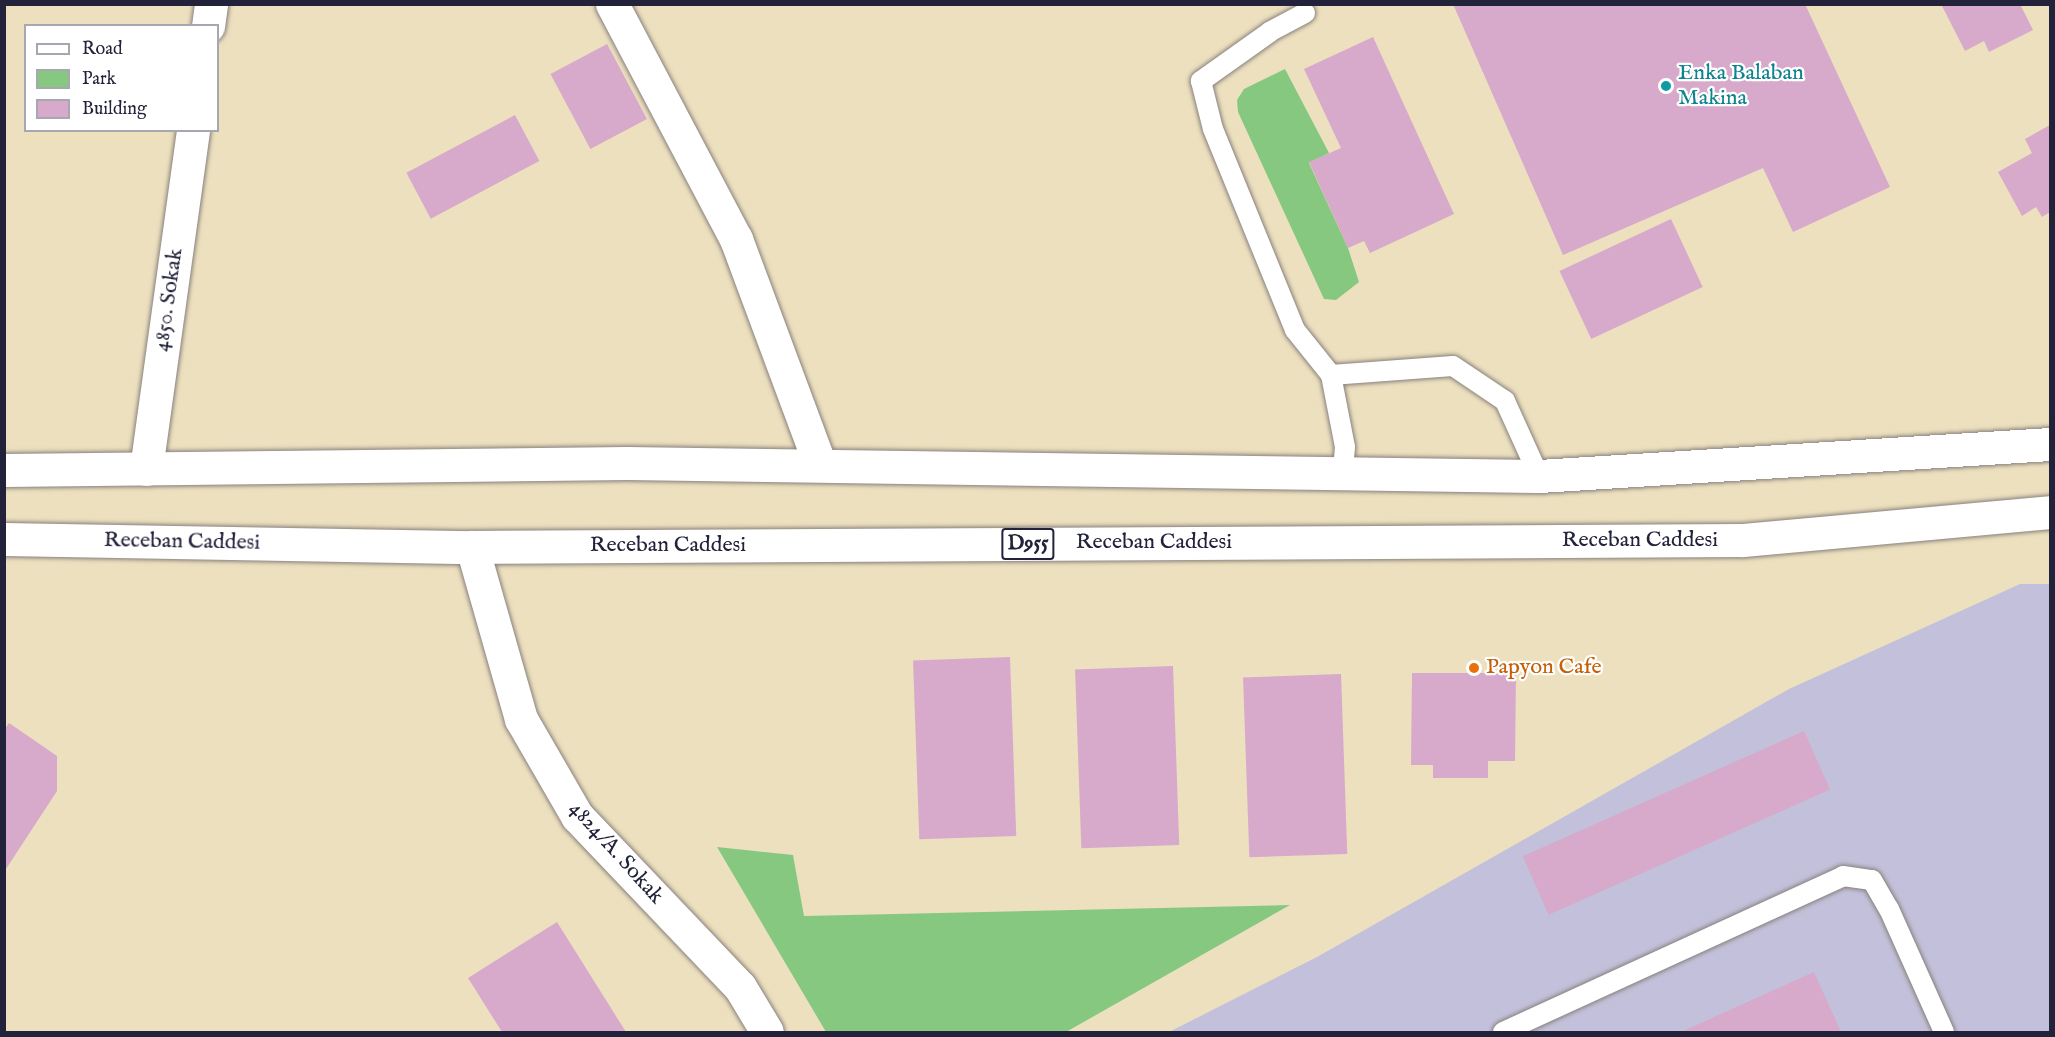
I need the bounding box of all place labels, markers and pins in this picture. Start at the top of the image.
place label: Enka Balaban Makina [1678,60,1804,112]
marker: Enka Balaban Makina [1659,79,1673,93]
place label: Papyon Cafe [1486,655,1602,681]
marker: Papyon Cafe [1467,661,1481,675]

